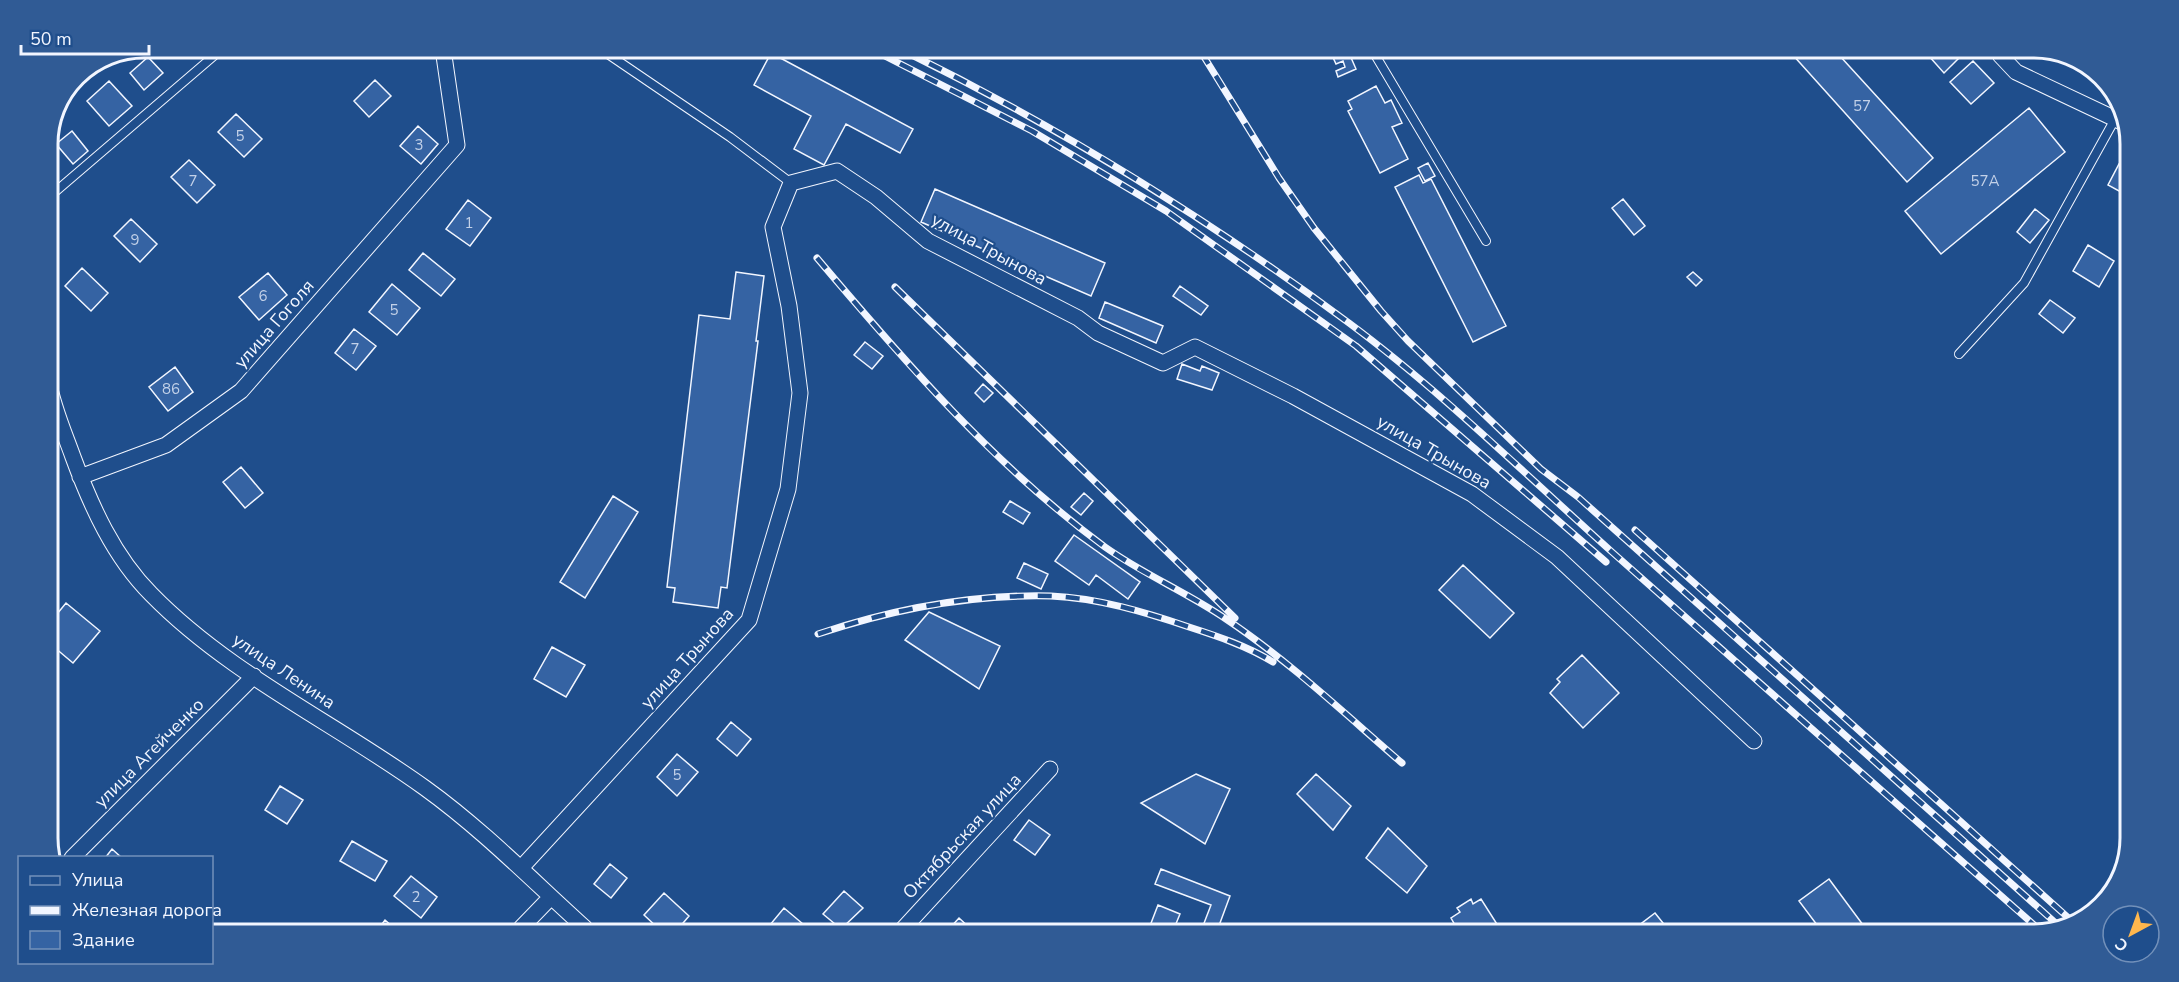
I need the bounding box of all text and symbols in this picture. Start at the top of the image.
scale bar [21,18,148,56]
text: 50 m [30,27,72,51]
house number: 57 [1853,96,1871,116]
house number: 5 [235,126,245,146]
house number: 3 [414,135,424,155]
house number: 7 [188,171,198,191]
house number: 57А [1971,171,2000,191]
street label: улица Трынова [927,207,1051,291]
house number: 1 [464,213,474,233]
house number: 9 [130,230,140,250]
street label: улица Гоголя [229,274,319,374]
house number: 6 [258,286,268,306]
house number: 5 [389,300,399,320]
house number: 7 [350,339,360,359]
house number: 86 [162,379,180,399]
street label: улица Трынова [1372,410,1496,494]
street label: улица Трынова [635,602,739,714]
street label: улица Ленина [228,628,340,714]
street label: улица Агейченко [89,693,209,813]
house number: 5 [672,765,682,785]
street label: Октябрьская улица [897,768,1027,904]
legend [18,856,213,964]
text: Улица [71,868,123,892]
house number: 2 [411,887,421,907]
text: Железная дорога [72,898,222,922]
north arrow [2101,904,2161,964]
text: Здание [72,928,135,952]
text: С [2110,933,2133,956]

